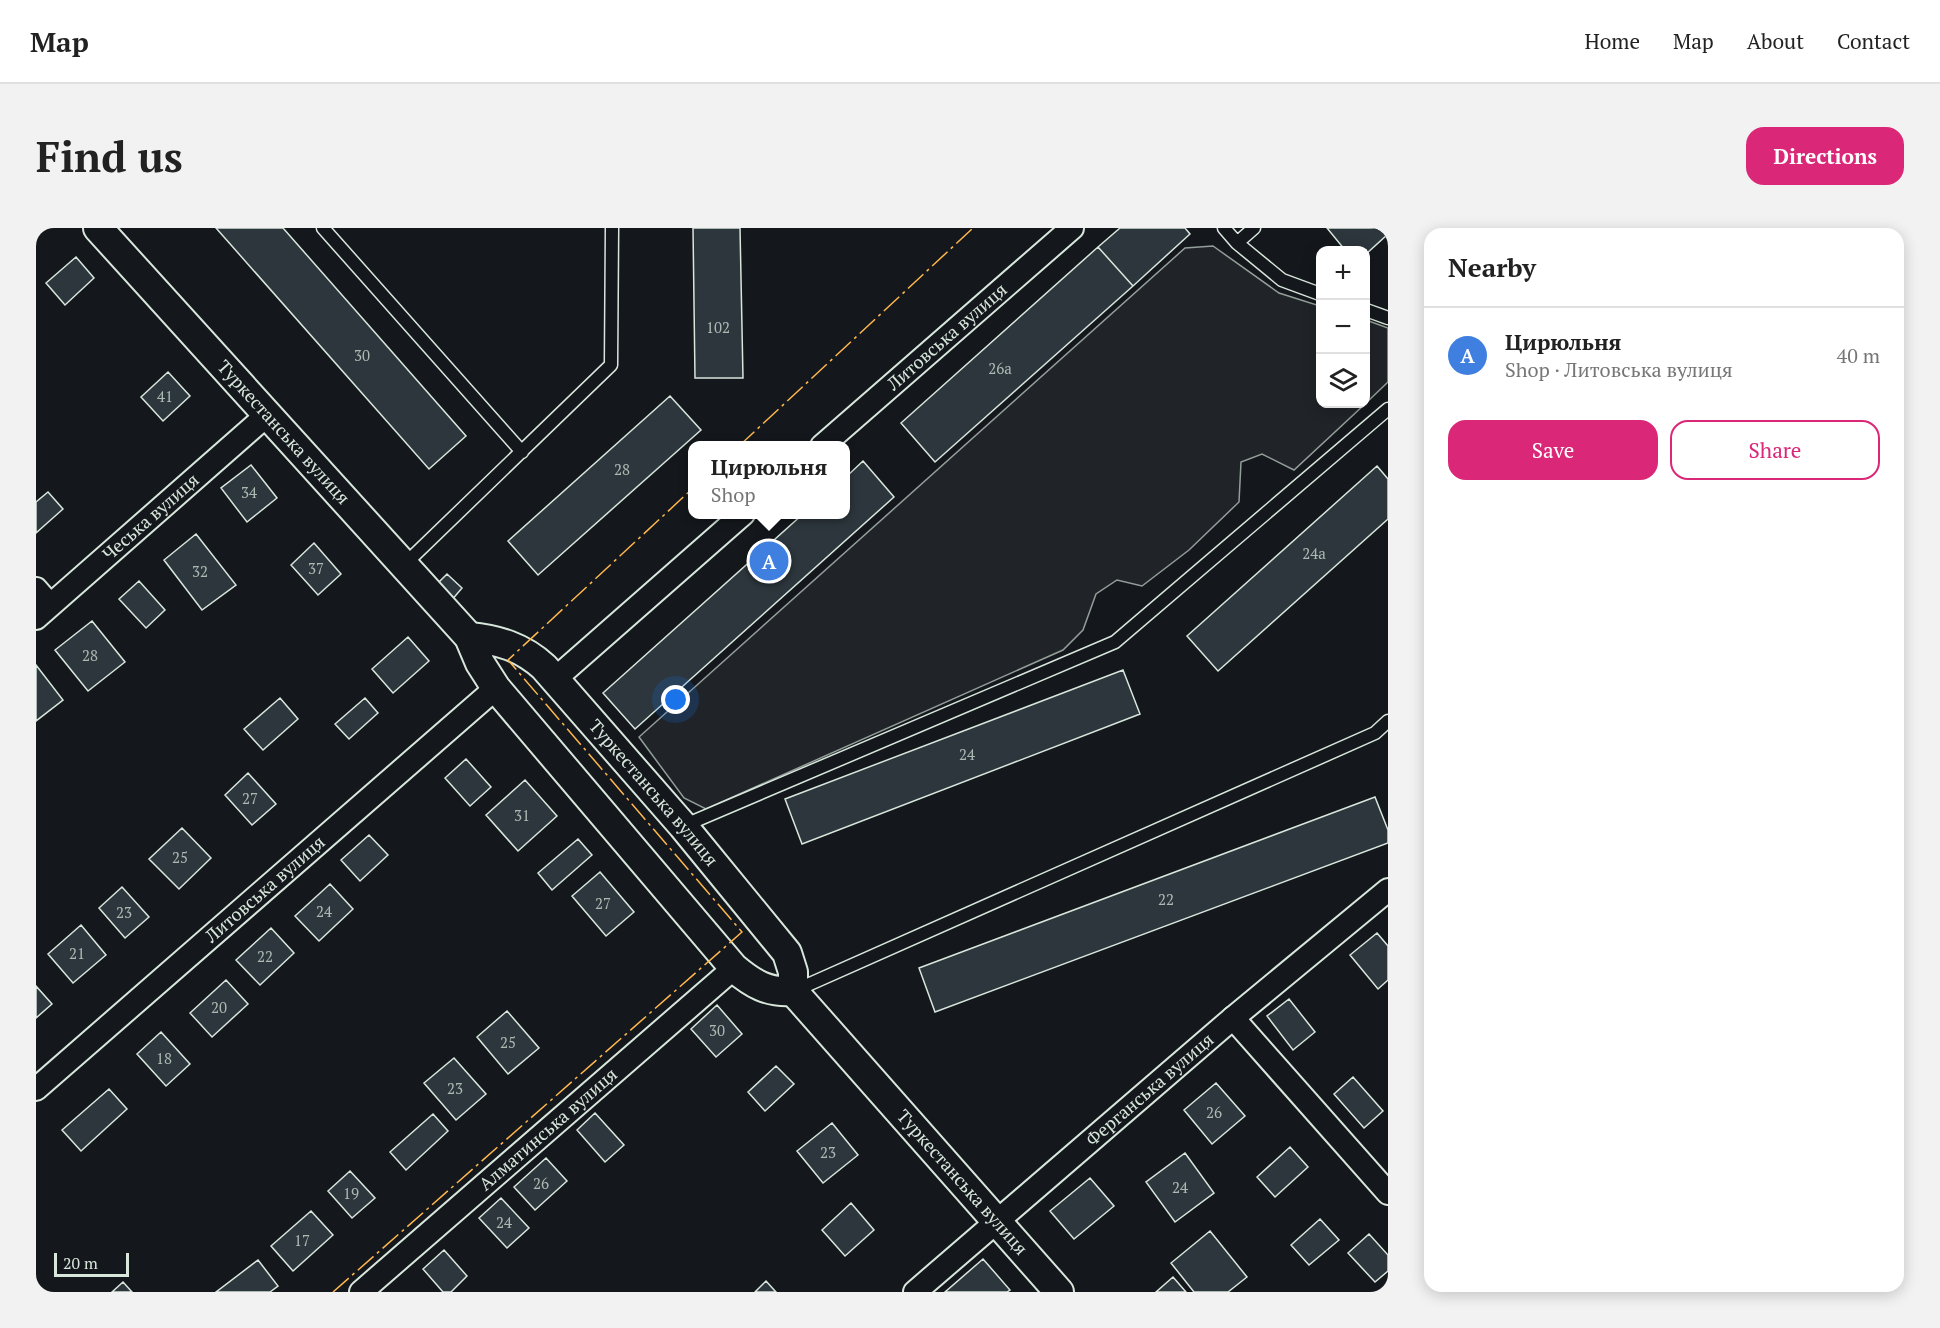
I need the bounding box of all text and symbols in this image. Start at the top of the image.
text: Map [30,23,89,60]
text: Home [1584,27,1640,55]
text: Map [1673,27,1714,55]
text: About [1747,27,1804,55]
text: Contact [1837,27,1910,55]
button: Directions [1746,127,1904,185]
text: Find us [36,128,183,184]
map controls [1316,246,1370,408]
button: + [1316,246,1370,300]
text: Nearby [1448,250,1536,284]
street label: Литовська вулиця [881,277,1011,396]
button: − [1316,300,1370,354]
house number: 102 [706,317,730,337]
text: Цирюльня [1505,327,1621,356]
text: A [1460,342,1475,369]
text: 40 m [1837,342,1880,369]
house number: 30 [354,345,370,365]
button: layers [1316,354,1370,408]
street label: Туркестанська вулиця [213,355,356,509]
text: Shop · Литовська вулиця [1505,356,1733,383]
house number: 26а [988,358,1012,378]
house number: 41 [157,386,173,406]
button: Save [1448,420,1658,480]
button: Share [1670,420,1880,480]
popup [688,441,850,519]
text: Цирюльня [711,452,827,481]
house number: 28 [614,459,630,479]
street label: Чеська вулиця [97,467,204,565]
text: Shop [711,481,756,508]
house number: 34 [241,482,257,502]
pin: A [750,538,788,584]
house number: 24а [1302,543,1326,563]
house number: 37 [308,558,324,578]
house number: 32 [192,561,208,581]
house number: 28 [82,645,98,665]
your location [661,685,690,714]
street label: Туркестанська вулиця [584,714,724,871]
house number: 24 [959,744,975,764]
house number: 27 [242,788,258,808]
house number: 31 [514,805,530,825]
street label: Литовська вулиця [199,830,330,948]
house number: 25 [172,847,188,867]
house number: 22 [1158,889,1174,909]
house number: 27 [595,893,611,913]
house number: 24 [316,901,332,921]
house number: 23 [116,902,132,922]
house number: 21 [69,943,85,963]
house number: 22 [257,946,273,966]
house number: 20 [211,997,227,1017]
house number: 30 [709,1020,725,1040]
street label: Ферганська вулиця [1080,1027,1218,1151]
house number: 25 [500,1032,516,1052]
house number: 18 [156,1048,172,1068]
street label: Алматинська вулиця [473,1062,622,1195]
house number: 23 [447,1078,463,1098]
house number: 26 [1206,1102,1222,1122]
street label: Туркестанська вулиця [892,1104,1034,1260]
house number: 23 [820,1142,836,1162]
house number: 26 [533,1173,549,1193]
house number: 24 [1172,1177,1188,1197]
house number: 19 [343,1183,359,1203]
house number: 24 [496,1212,512,1232]
house number: 17 [294,1230,310,1250]
scale bar [54,1250,129,1278]
text: 20 m [63,1252,98,1274]

